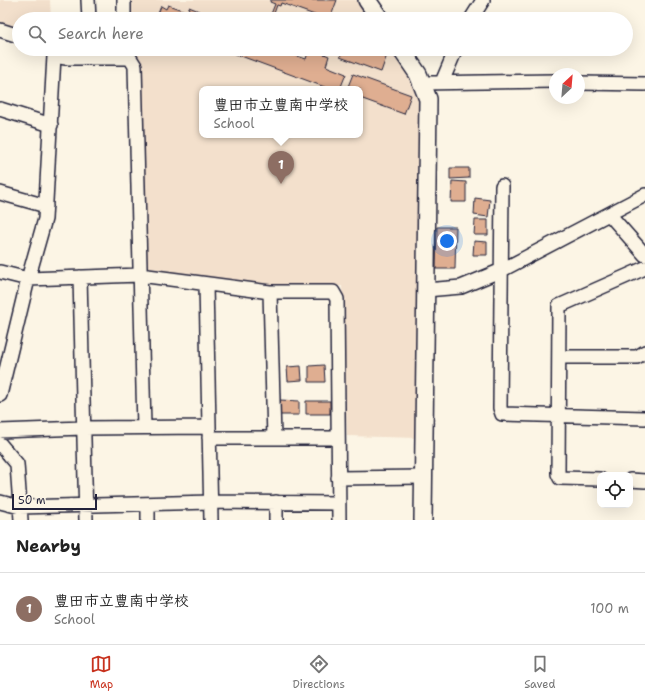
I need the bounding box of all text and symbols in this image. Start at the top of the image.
search box [12,12,633,56]
icon: search [26,23,48,45]
text: Search here [58,24,144,44]
north arrow [549,68,585,104]
popup [199,86,363,138]
text: 豊田市立豊南中学校 [213,95,349,115]
text: School [213,115,254,132]
pin: 1 [268,151,294,184]
your location [437,231,457,251]
map controls [597,472,633,508]
button: locate [597,472,633,508]
scale bar [12,492,97,511]
text: 50 m [18,493,46,508]
text: Nearby [16,535,81,557]
text: 豊田市立豊南中学校 [54,591,189,611]
text: 1 [26,600,32,617]
text: 100 m [590,600,629,617]
text: School [54,611,95,628]
tab: Map [90,653,113,692]
tab: Directions [292,653,345,692]
tab: Saved [524,653,555,692]

